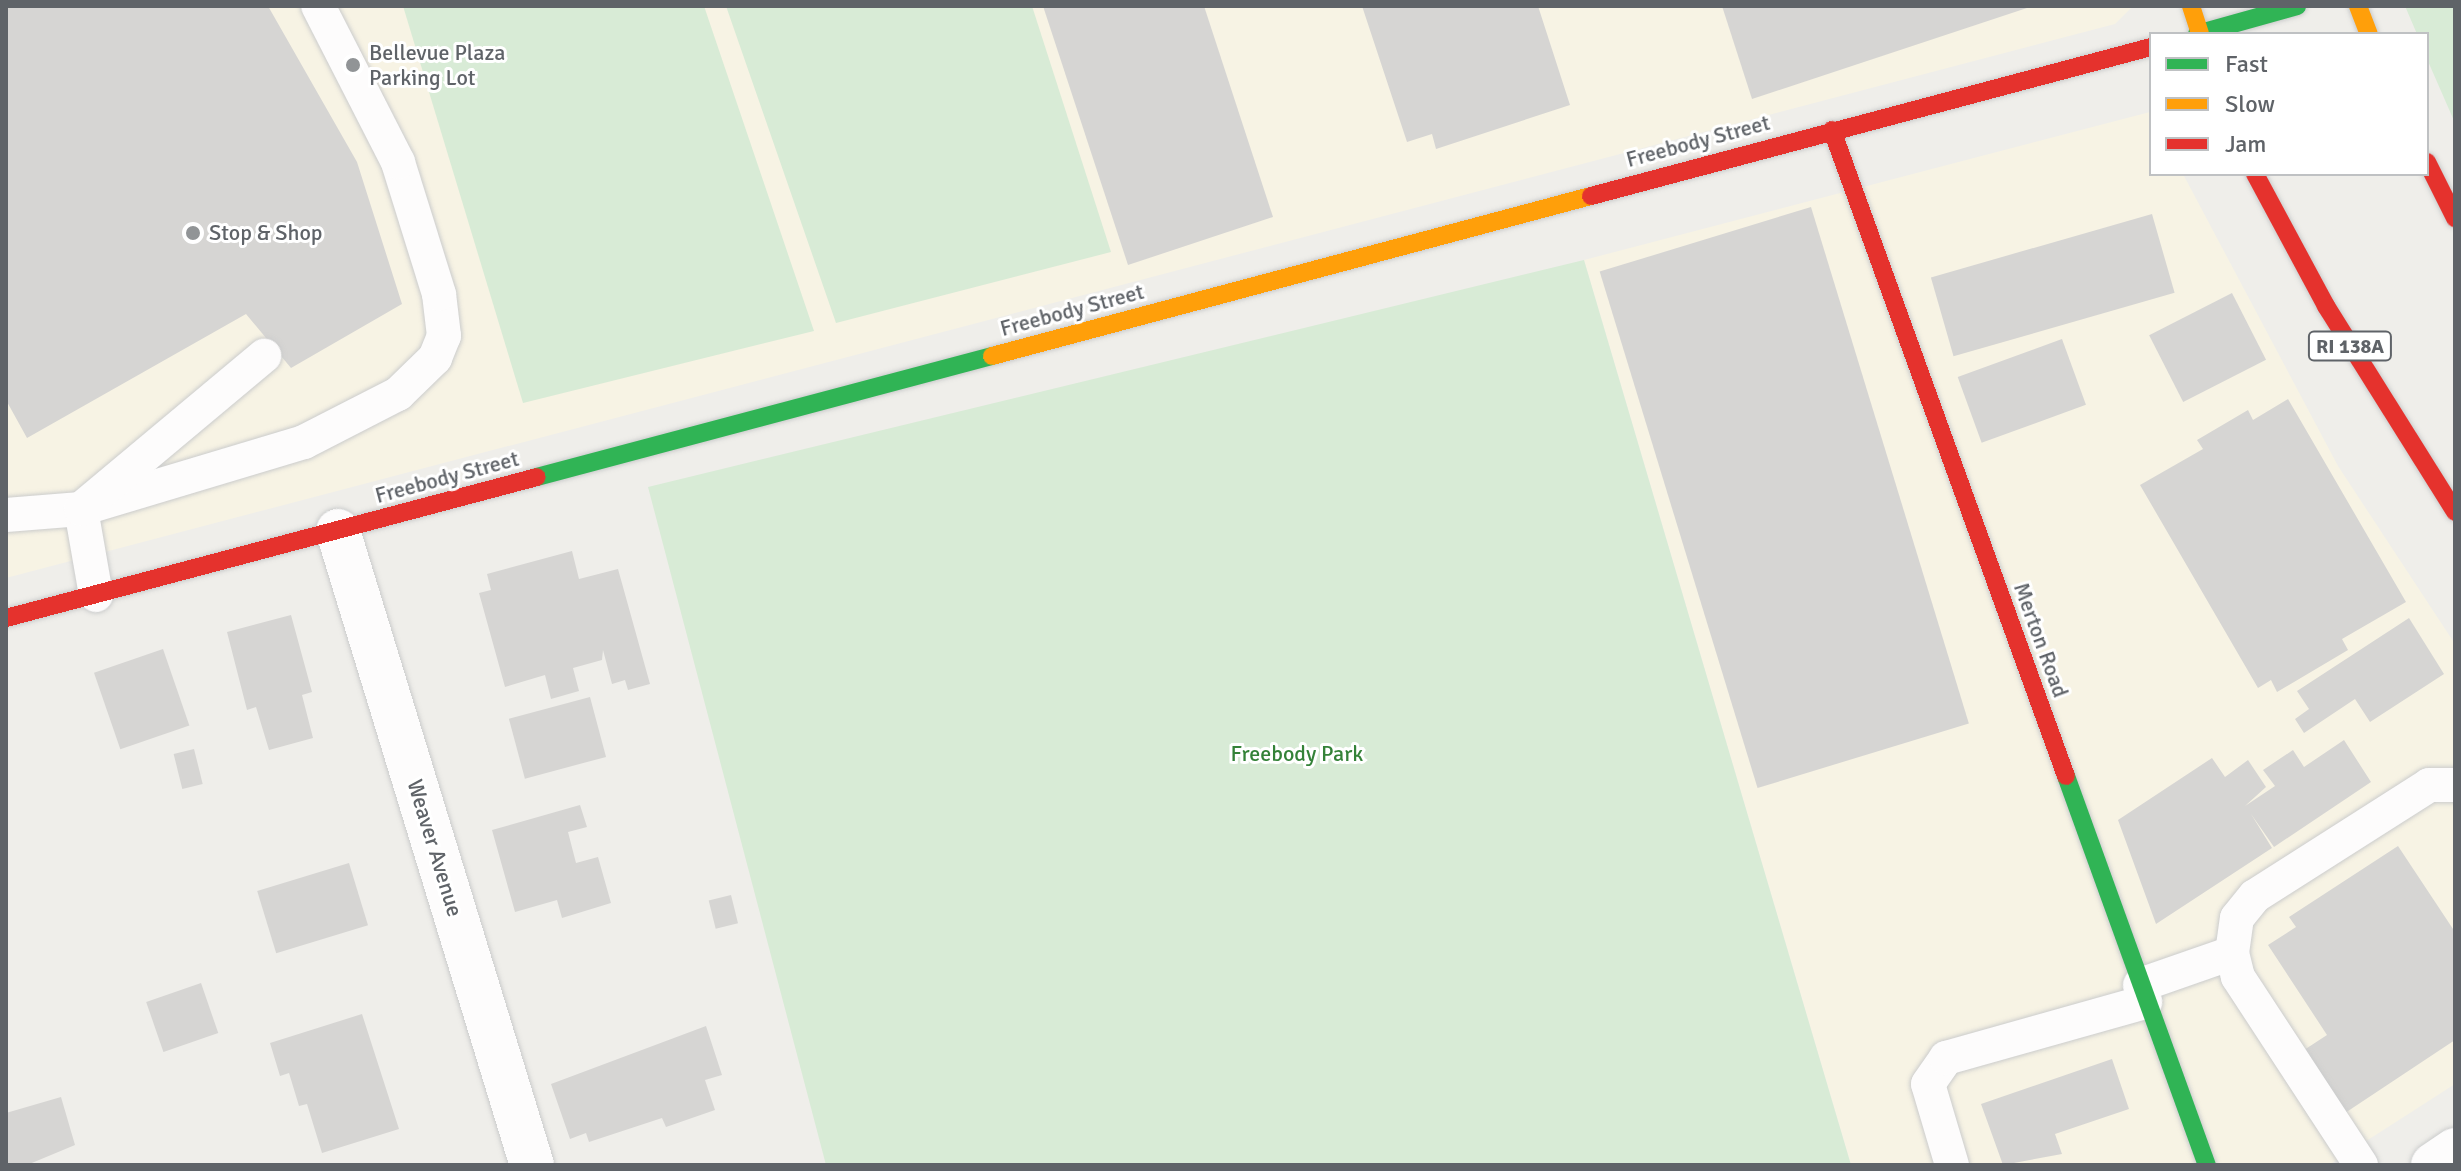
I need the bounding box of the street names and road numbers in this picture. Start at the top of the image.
street label: Freebody Street [1623,109,1773,173]
street label: Freebody Street [997,278,1147,342]
road number: RI 138A [2306,330,2394,362]
street label: Freebody Street [372,445,522,509]
street label: Merton Road [2008,579,2074,701]
street label: Weaver Avenue [402,776,468,920]

